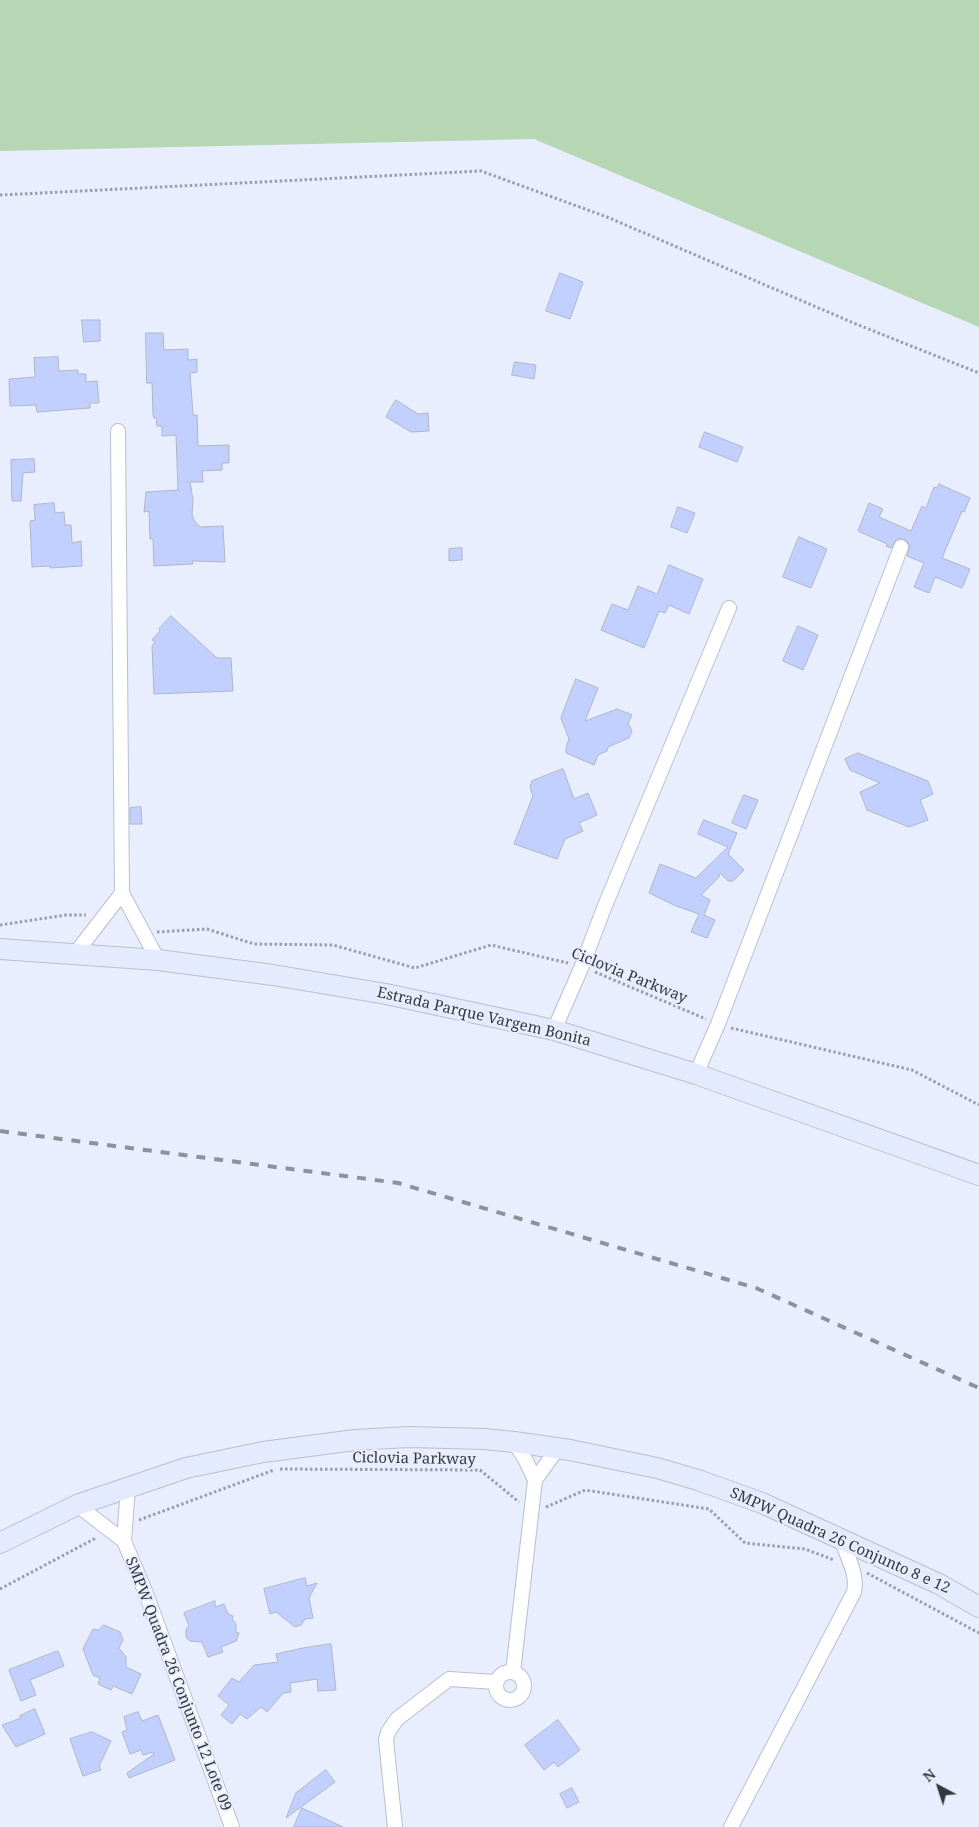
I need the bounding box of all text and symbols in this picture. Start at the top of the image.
street label: Ciclovia Parkway [568,945,690,1007]
street label: Estrada Parque Vargem Bonita [375,984,593,1050]
street label: Ciclovia Parkway [352,1449,476,1469]
street label: SMPW Quadra 26 Conjunto 8 e 12 [727,1484,953,1598]
street label: SMPW Quadra 26 Conjunto 12 Lote 09 [121,1554,235,1814]
north arrow [914,1762,964,1812]
text: N [919,1764,939,1786]

